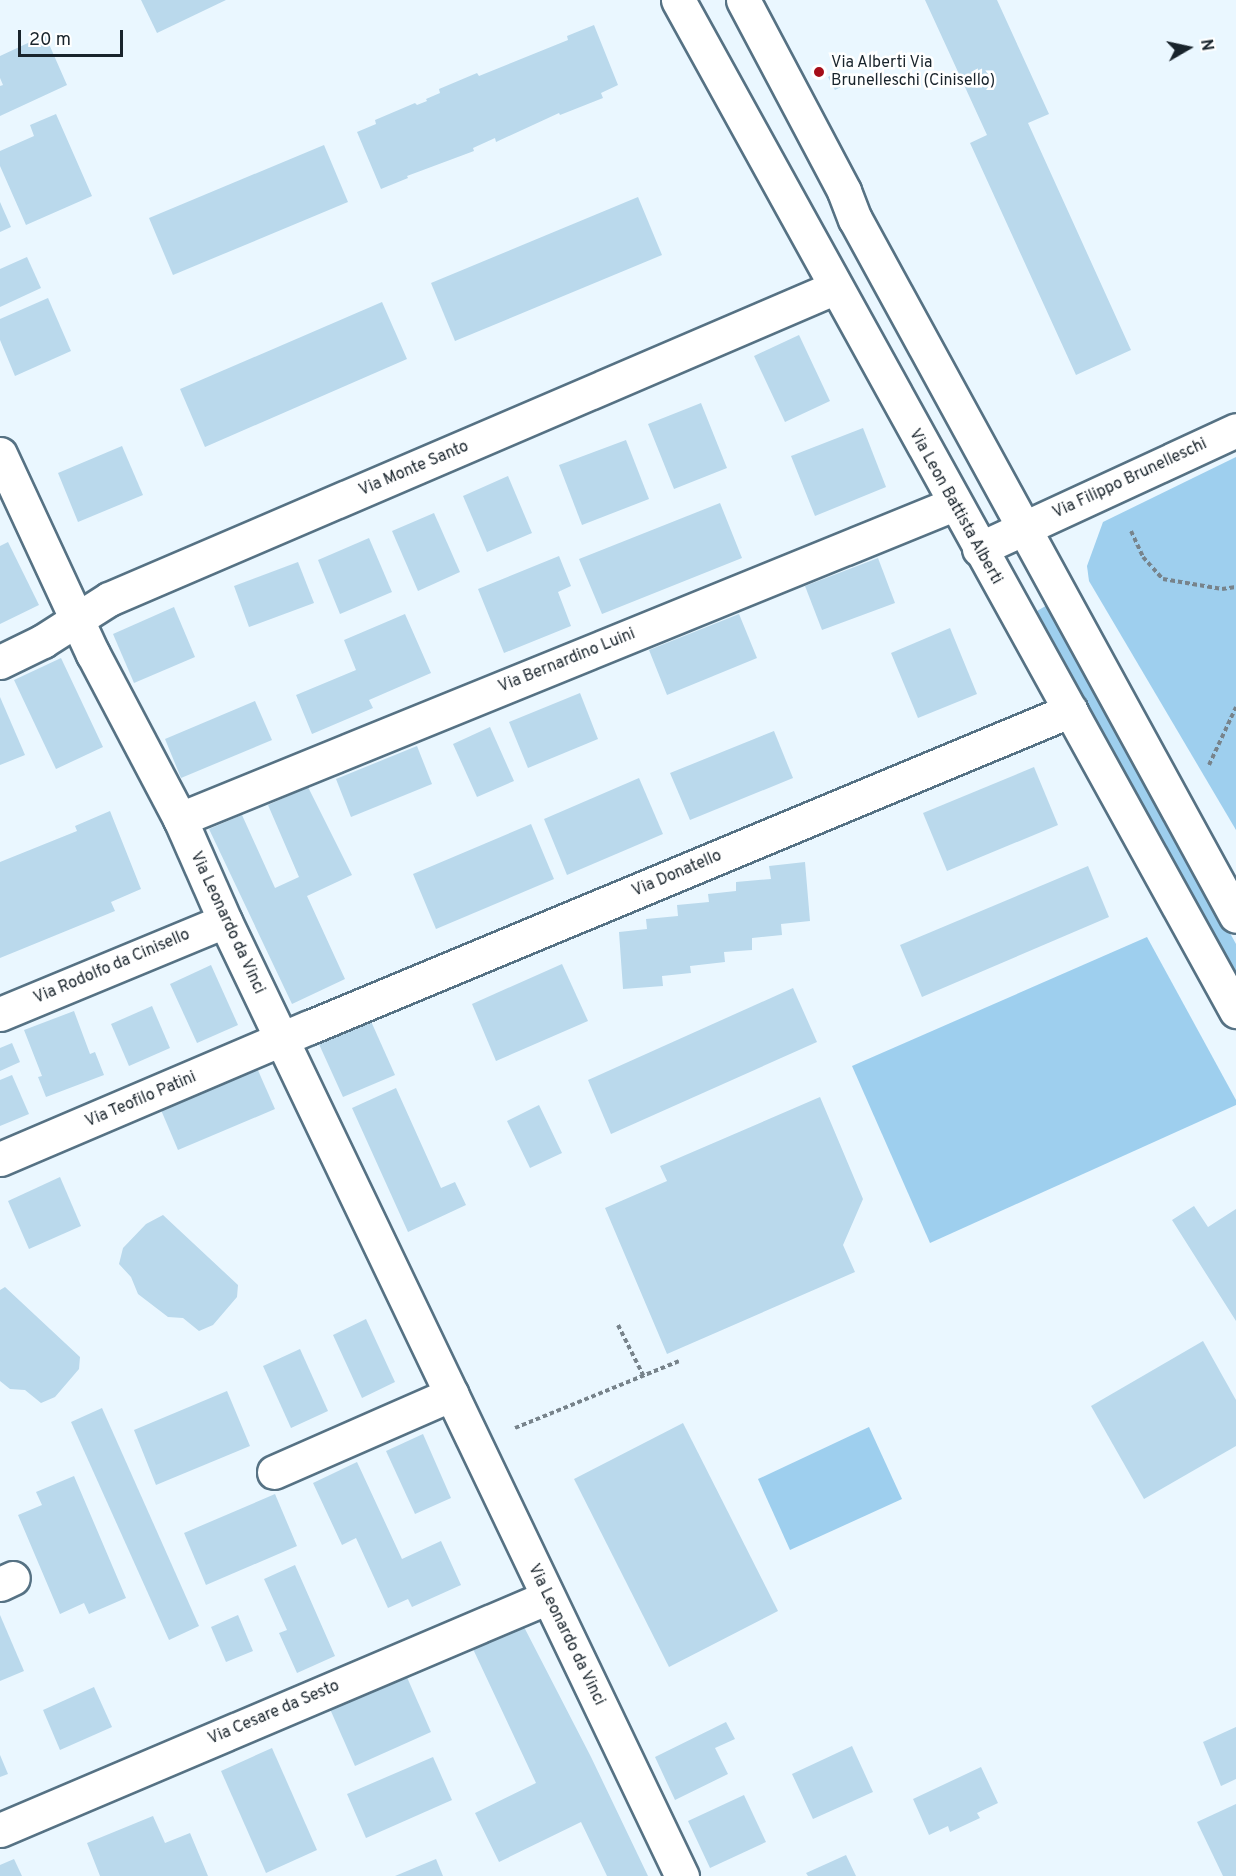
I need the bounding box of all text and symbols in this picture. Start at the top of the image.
scale bar [21,18,126,56]
north arrow [1158,18,1218,78]
text: 20 m [29,29,71,52]
text: N [1195,38,1217,52]
place label: Via Alberti Via Brunelleschi (Cinisello) [831,53,995,91]
marker: Via Alberti Via Brunelleschi (Cinisello) [812,65,826,79]
street label: Via Leon Battista Alberti [904,426,1006,588]
street label: Via Filippo Brunelleschi [1050,435,1210,523]
street label: Via Monte Santo [356,437,472,501]
street label: Via Bernardino Luini [496,625,638,697]
street label: Via Donatello [629,847,725,901]
street label: Via Leonardo da Vinci [185,848,269,998]
street label: Via Rodolfo da Cinisello [31,925,193,1009]
street label: Via Teofilo Patini [82,1068,200,1132]
street label: Via Leonardo da Vinci [523,1561,609,1709]
street label: Via Cesare da Sesto [205,1677,343,1749]

